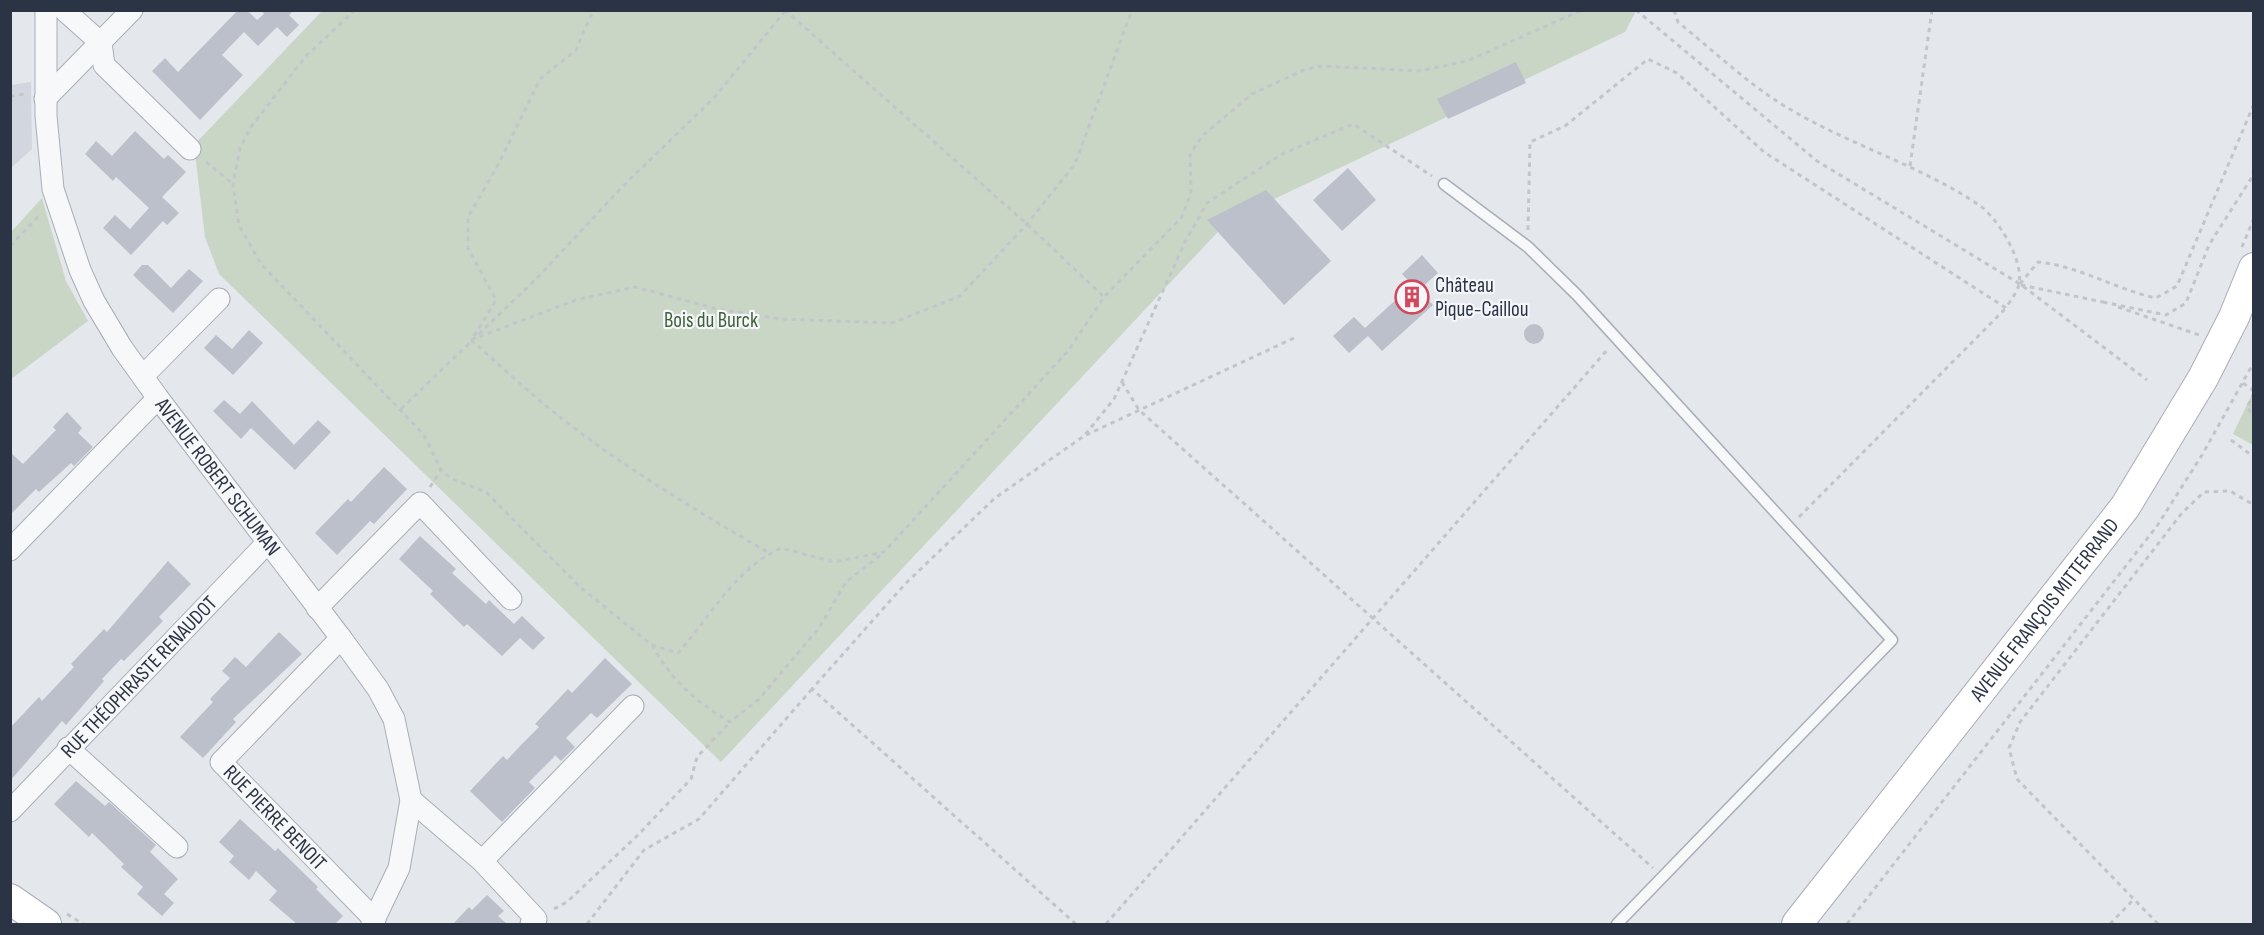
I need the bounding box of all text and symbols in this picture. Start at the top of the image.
place label: Château Pique-Caillou [1435,273,1529,322]
building icon: Château Pique-Caillou [1394,279,1430,315]
park label: Bois du Burck [664,308,758,333]
street label: AVENUE ROBERT SCHUMAN [149,392,286,560]
street label: AVENUE FRANÇOIS MITTERRAND [1964,513,2124,707]
street label: RUE THÉOPHRASTE RENAUDOT [55,590,222,763]
street label: RUE PIERRE BENOIT [218,760,332,876]

